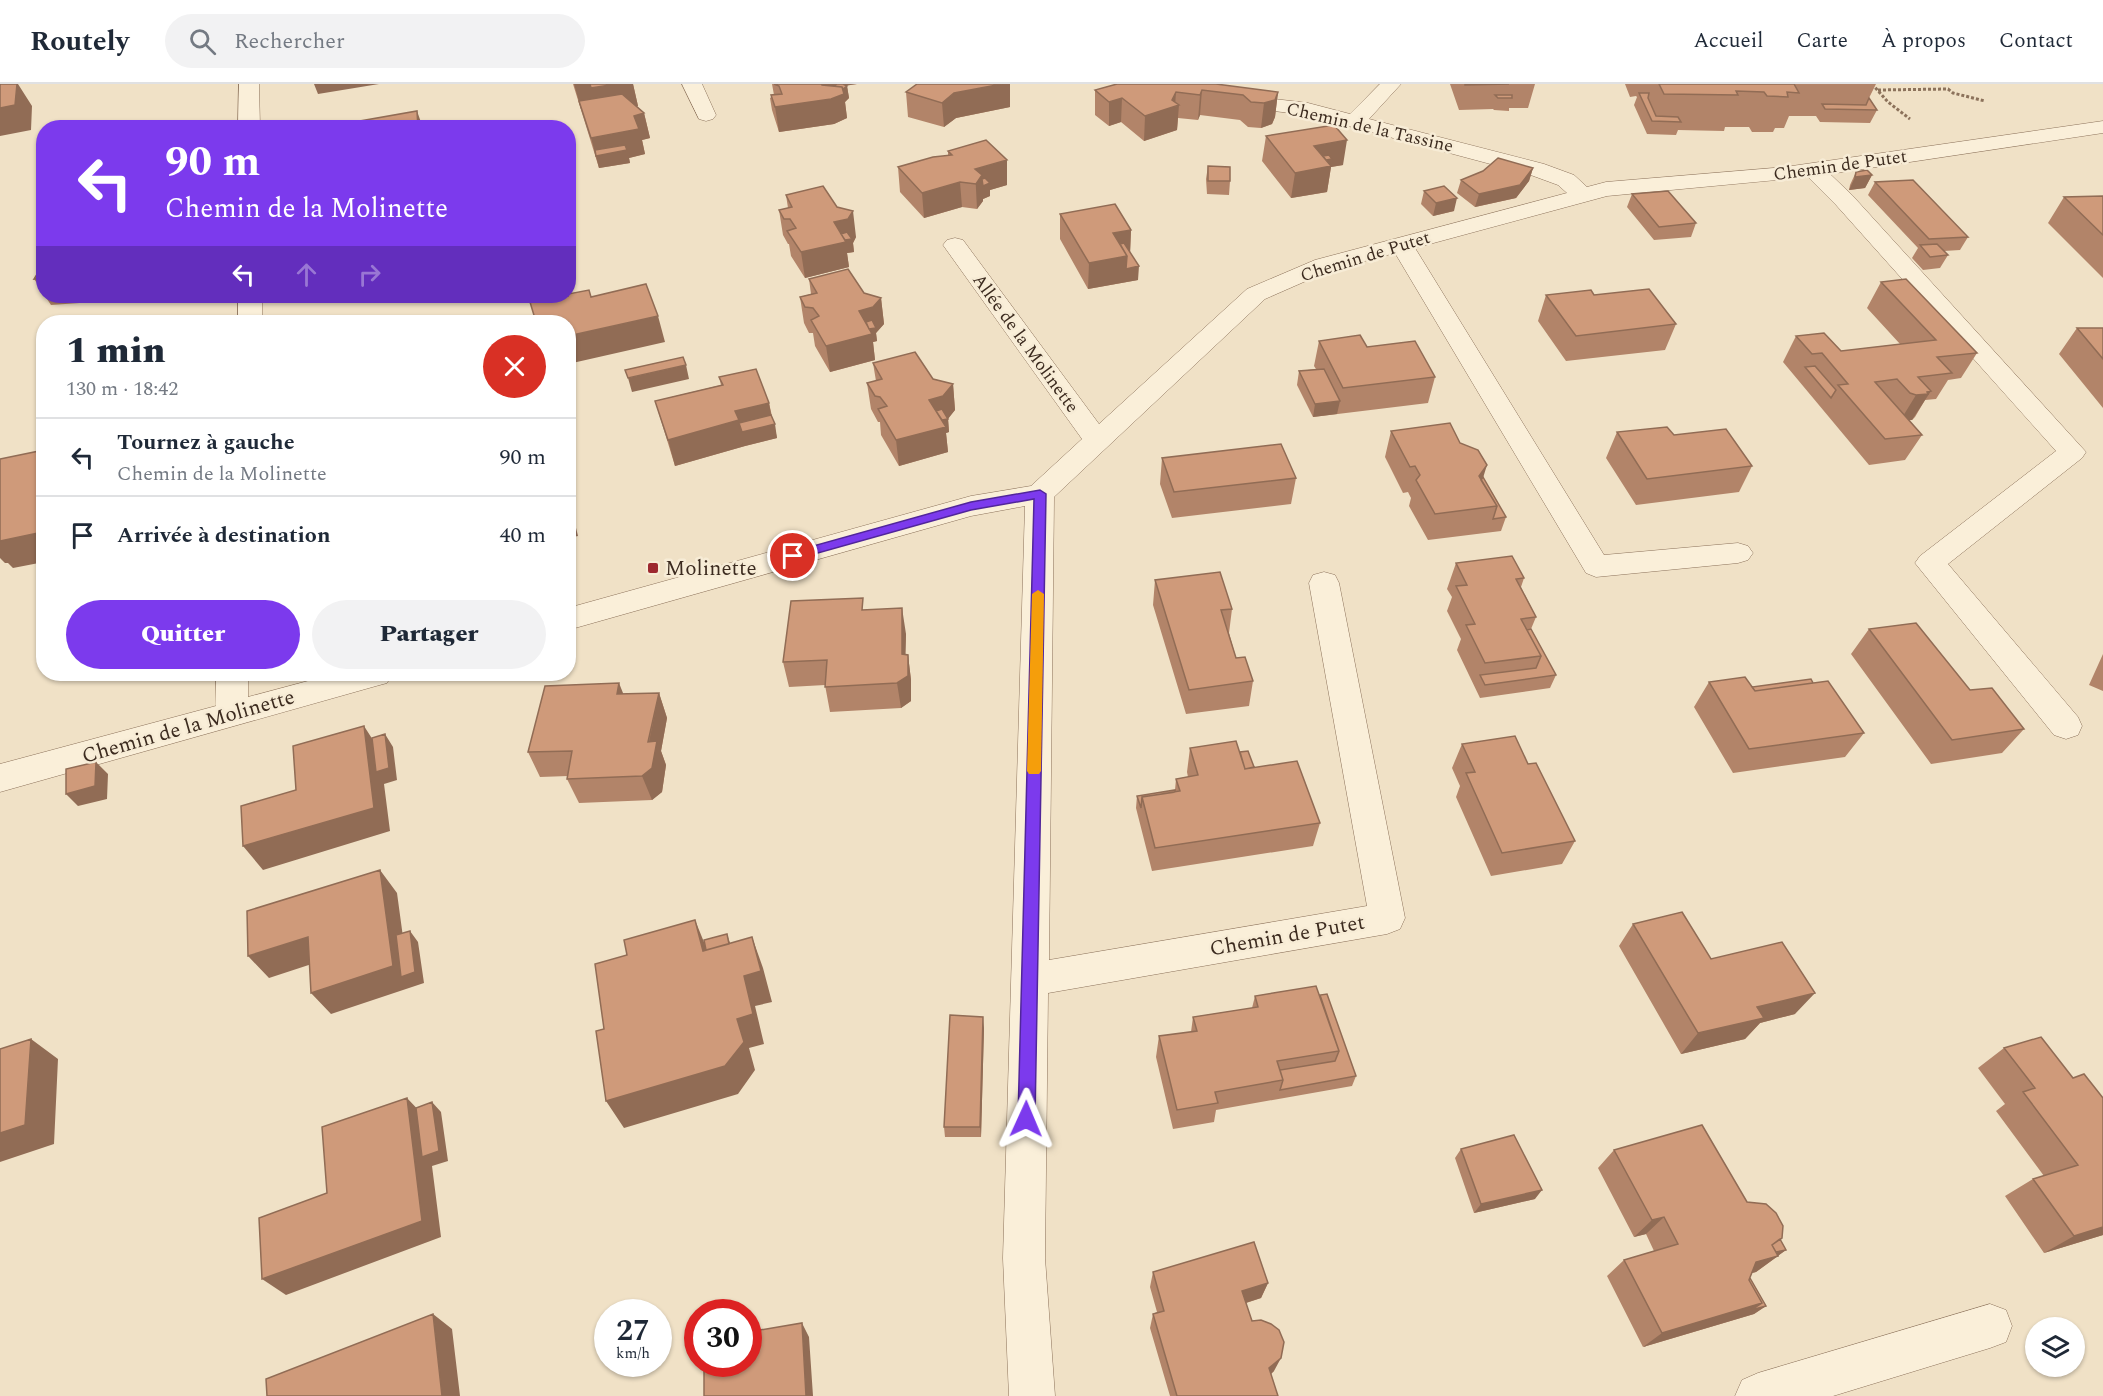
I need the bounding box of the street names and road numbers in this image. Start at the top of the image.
street label: Chemin de la Tassine [1284,95,1456,160]
street label: Chemin de Putet [1772,143,1909,188]
street label: Chemin de Putet [1297,224,1433,289]
street label: Allée de la Molinette [966,268,1085,418]
street label: Chemin de la Molinette [78,681,298,773]
street label: Chemin de Putet [1207,907,1367,965]

